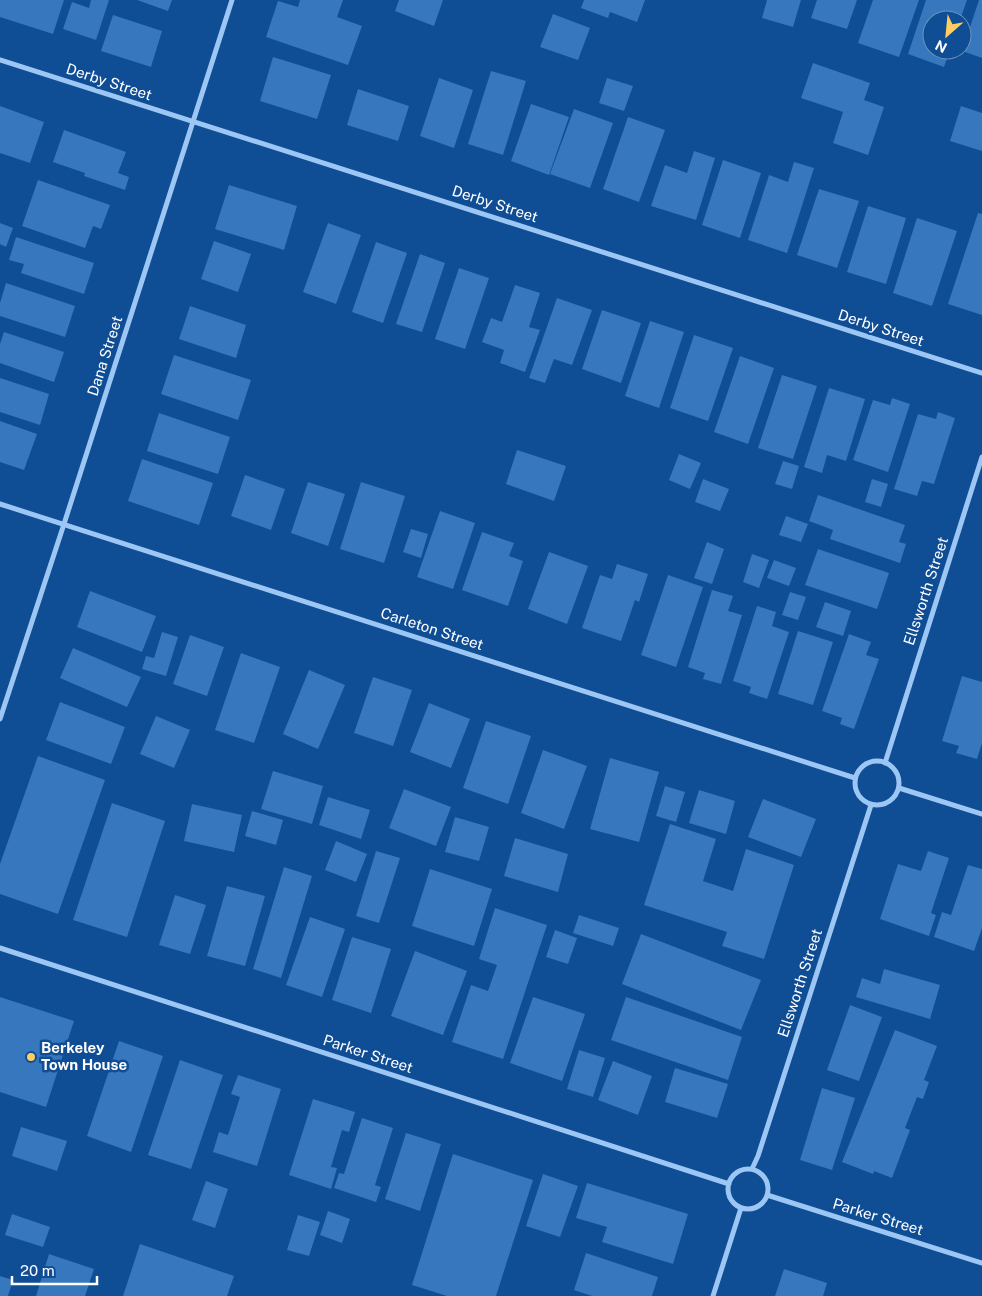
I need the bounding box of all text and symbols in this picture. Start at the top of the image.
north arrow [922,10,972,60]
text: N [933,37,950,56]
street label: Derby Street [64,60,154,103]
street label: Derby Street [450,182,540,225]
street label: Derby Street [836,306,926,349]
street label: Dana Street [84,314,125,398]
street label: Ellsworth Street [900,534,951,647]
street label: Carleton Street [379,604,486,653]
street label: Ellsworth Street [774,926,825,1039]
street label: Parker Street [321,1031,415,1076]
place label: Berkeley Town House [41,1039,127,1073]
marker: Berkeley Town House [25,1051,37,1063]
street label: Parker Street [831,1195,925,1238]
scale bar [12,1254,98,1286]
text: 20 m [20,1262,55,1279]

